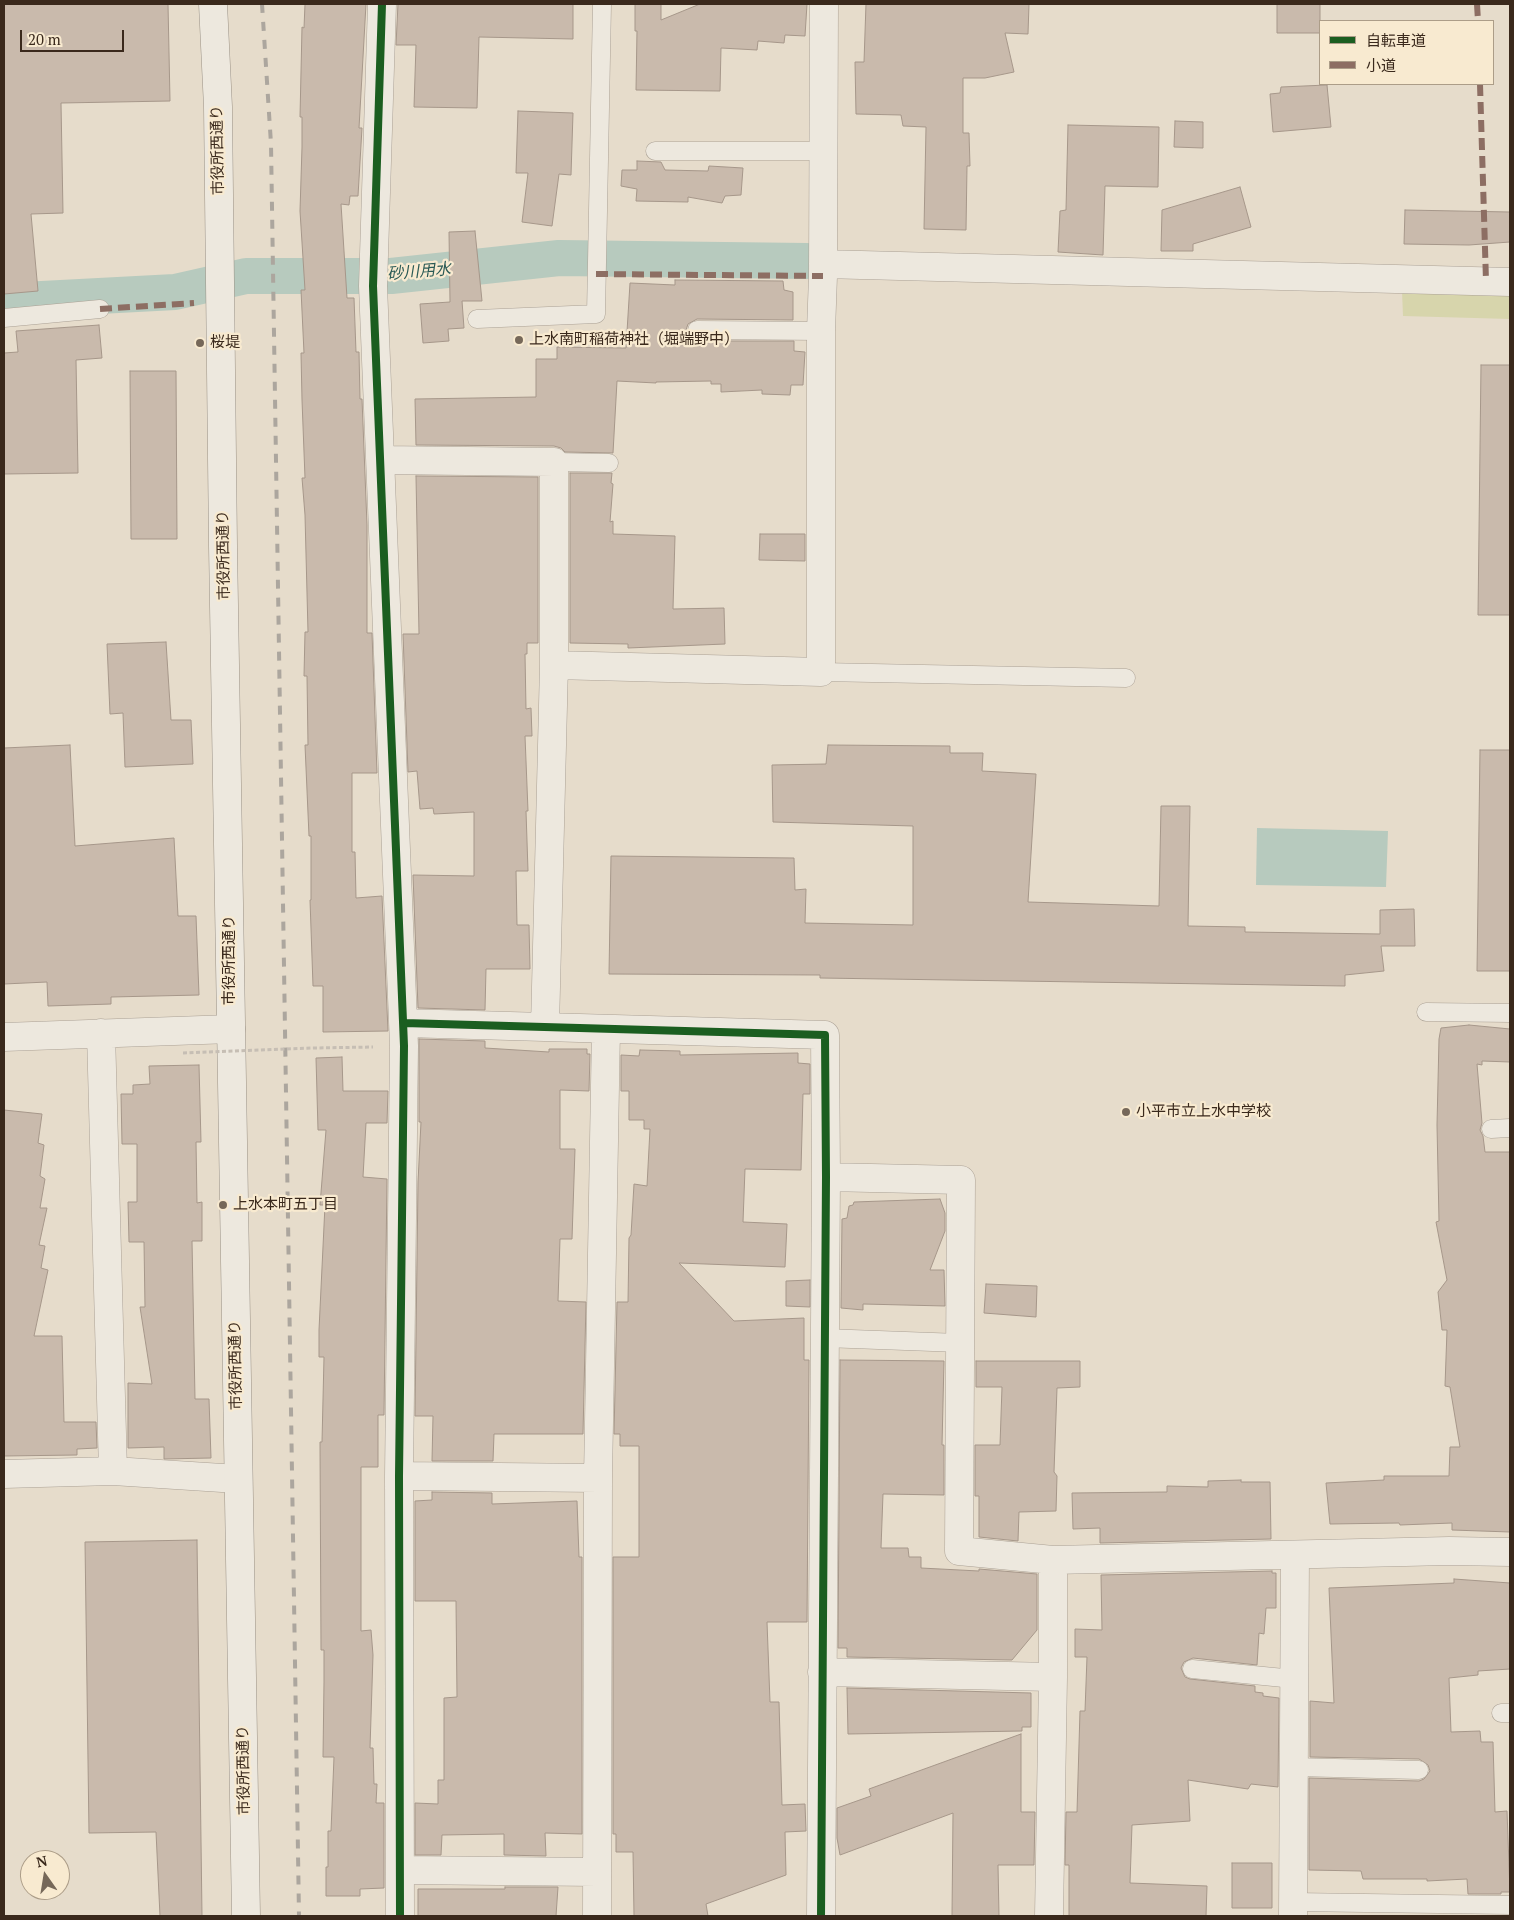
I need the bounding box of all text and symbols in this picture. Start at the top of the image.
scale bar [22,20,126,52]
legend [1319,20,1494,85]
text: 20 m [28,29,61,49]
text: 自転車道 [1366,30,1426,50]
text: 小道 [1366,55,1396,75]
street label: 市役所西通り [208,105,228,195]
water label: 砂川用水 [386,260,452,284]
place label: 上水南町稲荷神社（堀端野中） [529,331,739,349]
place label: 桜堤 [210,334,240,352]
marker: 上水南町稲荷神社（堀端野中） [513,334,525,346]
marker: 桜堤 [194,337,206,349]
street label: 市役所西通り [214,510,234,600]
street label: 市役所西通り [221,915,239,1005]
place label: 小平市立上水中学校 [1136,1103,1271,1121]
marker: 小平市立上水中学校 [1120,1106,1132,1118]
place label: 上水本町五丁目 [233,1196,338,1214]
marker: 上水本町五丁目 [217,1199,229,1211]
street label: 市役所西通り [226,1320,246,1410]
street label: 市役所西通り [234,1725,254,1815]
north arrow [20,1850,70,1900]
text: N [34,1850,49,1871]

